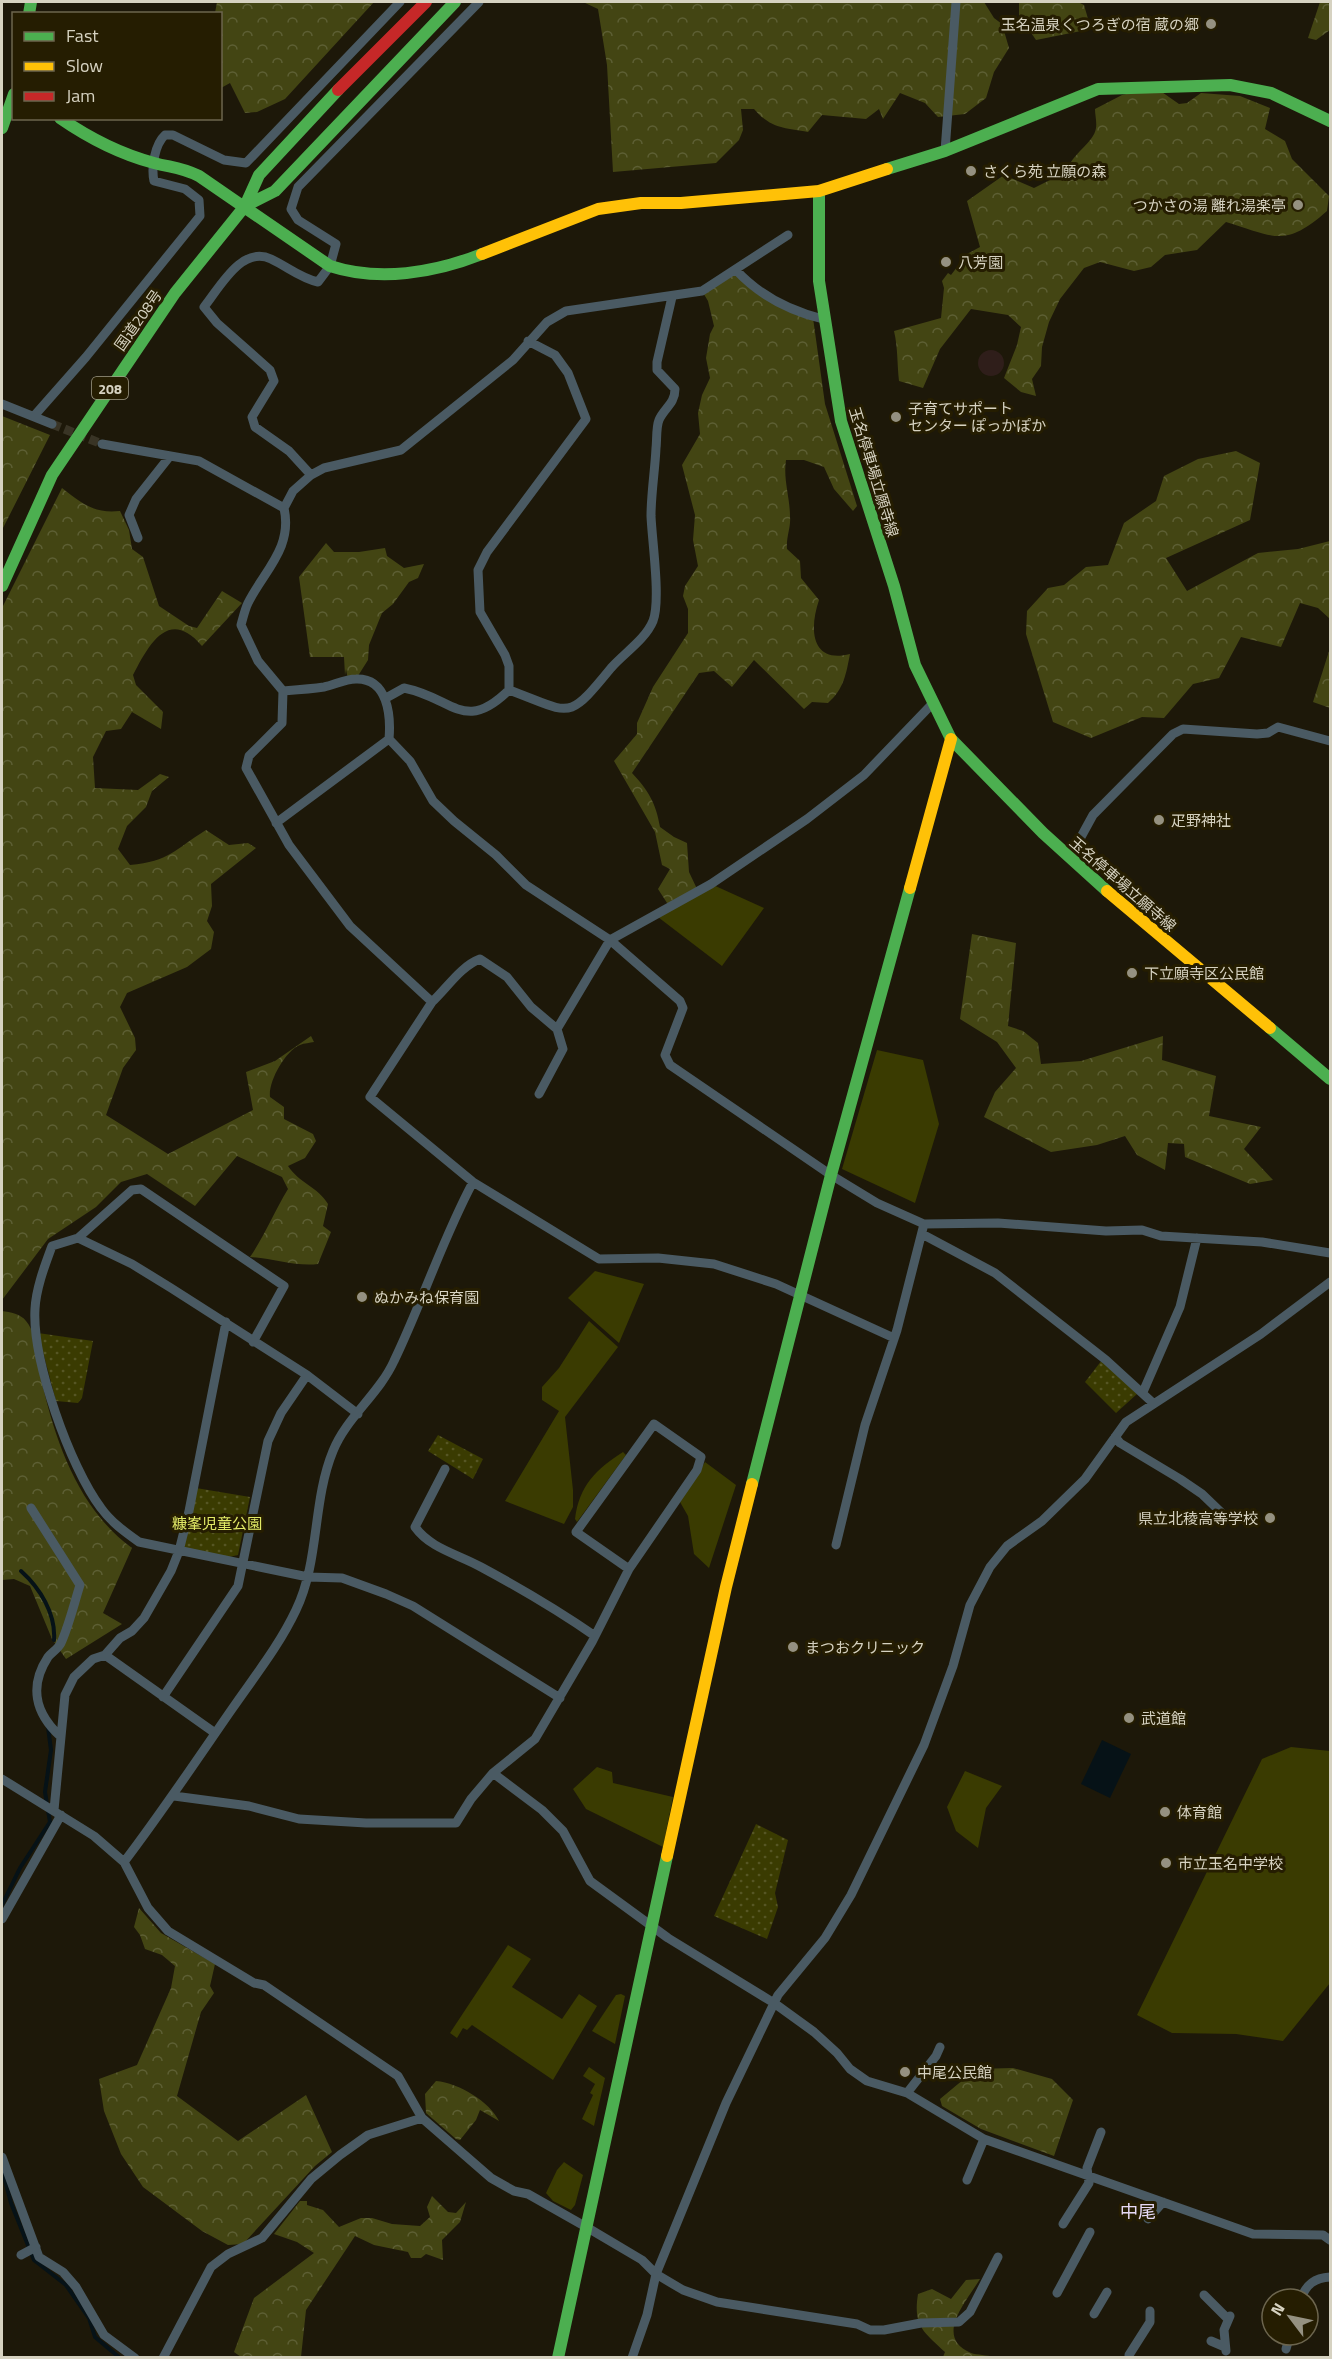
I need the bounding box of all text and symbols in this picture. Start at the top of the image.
legend [12,12,222,120]
place label: 玉名温泉くつろぎの宿 蔵の郷 [1001,13,1199,36]
marker: 玉名温泉くつろぎの宿 蔵の郷 [1204,17,1218,31]
text: Fast [66,22,99,49]
text: Slow [66,52,103,79]
text: Jam [66,82,95,109]
place label: さくら苑 立願の森 [983,160,1106,183]
marker: さくら苑 立願の森 [964,164,978,178]
place label: つかさの湯 離れ湯楽亭 [1133,194,1286,217]
marker: つかさの湯 離れ湯楽亭 [1291,198,1305,212]
place label: 八芳園 [958,251,1003,274]
marker: 八芳園 [939,255,953,269]
street label: 国道208号 [108,285,168,355]
road number: 208 [92,377,128,399]
place label: 子育てサポート センター ぽっかぽか [908,397,1046,437]
street label: 玉名停車場立願寺線 [843,404,905,540]
marker: 子育てサポート センター ぽっかぽか [889,410,903,424]
place label: 疋野神社 [1171,809,1231,832]
marker: 疋野神社 [1152,813,1166,827]
street label: 玉名停車場立願寺線 [1065,831,1181,937]
place label: 下立願寺区公民館 [1144,962,1264,985]
marker: 下立願寺区公民館 [1125,966,1139,980]
place label: ぬかみね保育園 [374,1286,479,1309]
marker: ぬかみね保育園 [355,1290,369,1304]
place label: 県立北稜高等学校 [1138,1507,1258,1530]
marker: 県立北稜高等学校 [1263,1511,1277,1525]
park label: 糠峯児童公園 [172,1512,262,1535]
place label: まつおクリニック [805,1636,925,1659]
marker: まつおクリニック [786,1640,800,1654]
place label: 武道館 [1141,1707,1186,1730]
marker: 武道館 [1122,1711,1136,1725]
place label: 体育館 [1177,1801,1222,1824]
marker: 体育館 [1158,1805,1172,1819]
place label: 市立玉名中学校 [1178,1852,1283,1875]
marker: 市立玉名中学校 [1159,1856,1173,1870]
place label: 中尾公民館 [917,2061,992,2084]
marker: 中尾公民館 [898,2065,912,2079]
district label: 中尾 [1120,2198,1156,2225]
north arrow [1260,2287,1320,2347]
text: N [1264,2298,1290,2320]

